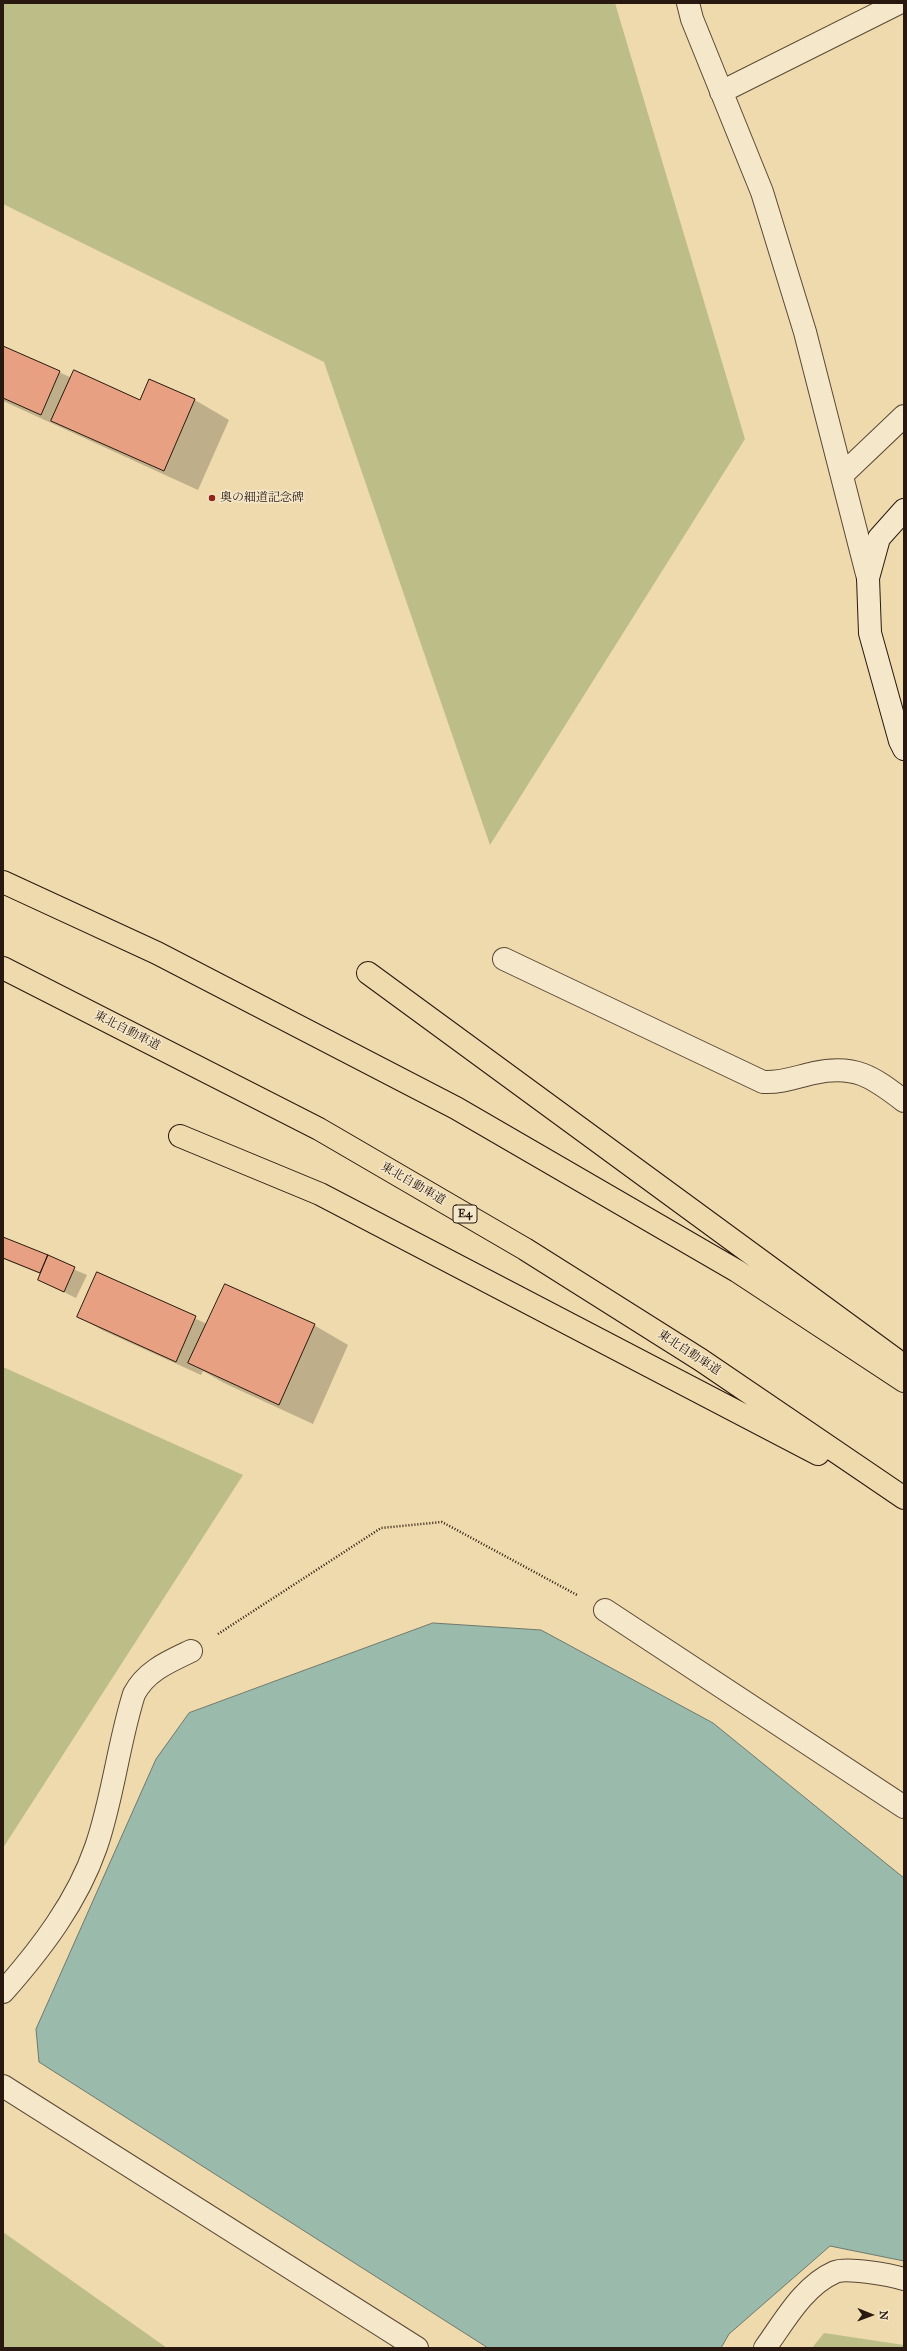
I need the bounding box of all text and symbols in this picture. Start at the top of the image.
place label: 奥の細道記念碑 [220,491,304,505]
marker: 奥の細道記念碑 [207,493,217,503]
street label: 東北自動車道 [92,1008,162,1054]
street label: 東北自動車道 [378,1160,448,1208]
road number: E4 [453,1205,477,1223]
street label: 東北自動車道 [655,1327,723,1379]
north arrow [851,2295,891,2335]
text: N [877,2310,890,2320]

